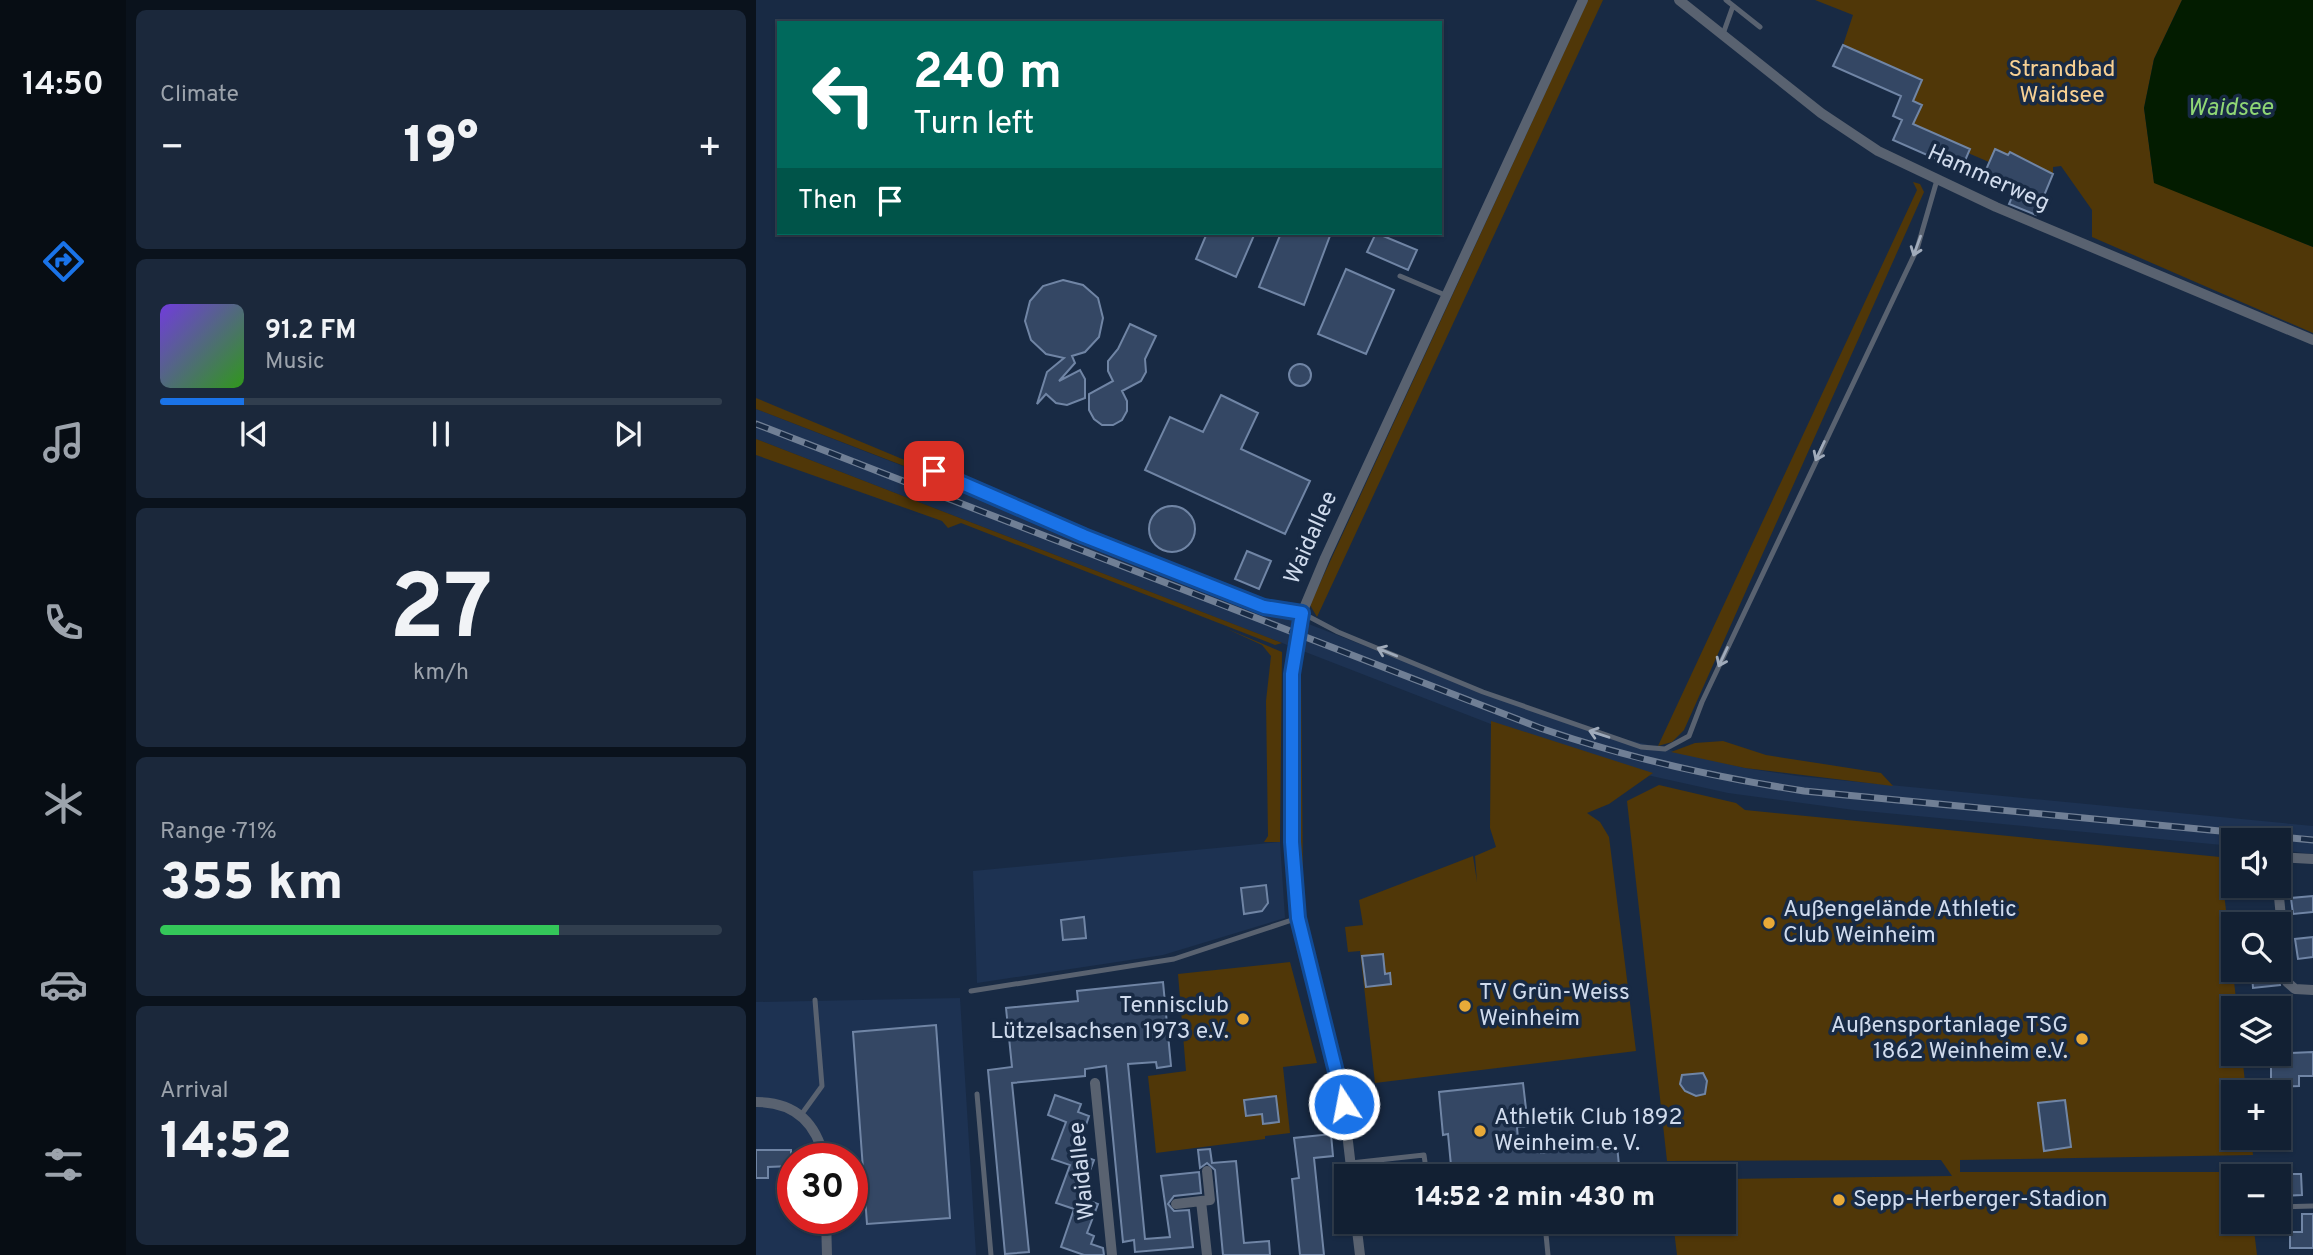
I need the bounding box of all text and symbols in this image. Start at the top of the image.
text: 240 m [913,44,1062,106]
icon: left [798,49,889,140]
park label: Strandbad Waidsee [2008,56,2116,111]
text: 14:50 [22,66,104,106]
text: Climate [160,81,239,110]
water label: Waidsee [2187,94,2274,124]
text: Turn left [913,105,1034,145]
text: 19° [403,115,479,181]
text: − [160,125,185,174]
text: + [697,125,722,174]
street label: Hammerweg [1922,139,2054,219]
icon: arrive [871,182,909,220]
text: Then [798,185,857,218]
one-way arrow [1910,234,1922,256]
icon: directions [39,237,88,286]
text: 91.2 FM [265,315,356,348]
text: Music [265,348,325,377]
icon: previous [235,415,273,453]
icon: pause [422,415,460,453]
icon: next [609,415,647,453]
icon: music [39,418,88,467]
one-way arrow [1812,440,1826,461]
pin [904,441,964,501]
icon: arrive [915,452,953,490]
street label: Waidallee [1279,487,1345,589]
text: 27 [389,556,493,671]
icon: phone [39,598,88,647]
one-way arrow [1376,645,1398,658]
one-way arrow [1716,646,1729,667]
text: km/h [413,659,469,688]
one-way arrow [1588,727,1610,740]
icon: climate [39,779,88,828]
text: Range · 71% [160,818,277,847]
map controls [2221,828,2291,1234]
button: sound [2221,828,2291,898]
text: 355 km [160,852,343,918]
place label: Außengelände Athletic Club Weinheim [1783,896,2017,951]
button: search [2221,912,2291,982]
marker: Außengelände Athletic Club Weinheim [1761,915,1777,931]
icon: car [39,960,88,1009]
place label: TV Grün-Weiss Weinheim [1479,979,1630,1034]
place label: Tennisclub Lützelsachsen 1973 e.V. [990,992,1229,1047]
button: layers [2221,996,2291,1066]
marker: TV Grün-Weiss Weinheim [1457,998,1473,1014]
marker: Tennisclub Lützelsachsen 1973 e.V. [1235,1011,1251,1027]
place label: Außensportanlage TSG 1862 Weinheim e.V. [1830,1012,2068,1067]
marker: Außensportanlage TSG 1862 Weinheim e.V. [2074,1031,2090,1047]
position arrow [1307,1067,1381,1141]
text: Arrival [160,1077,229,1106]
button: + [2221,1080,2291,1150]
place label: Athletik Club 1892 Weinheim e. V. [1494,1104,1683,1159]
text: 14:52 [160,1111,292,1177]
street label: Waidallee [1063,1120,1103,1222]
marker: Athletik Club 1892 Weinheim e. V. [1472,1123,1488,1139]
icon: filters [39,1140,88,1189]
speed limit sign: 30 [777,1143,868,1234]
button: − [2221,1164,2291,1234]
text: 14:52 · 2 min · 430 m [1415,1182,1655,1215]
place label: Sepp-Herberger-Stadion [1853,1186,2107,1215]
marker: Sepp-Herberger-Stadion [1831,1192,1847,1208]

